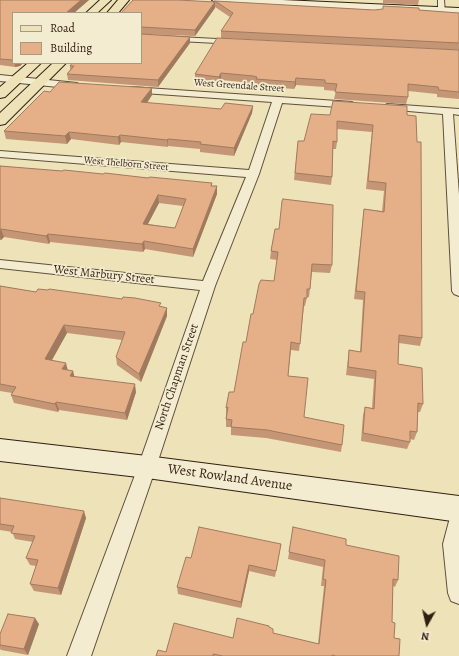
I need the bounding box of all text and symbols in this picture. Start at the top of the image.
legend [12,12,142,64]
text: Road [50,20,75,36]
text: Building [50,40,92,56]
street label: West Greendale Street [193,77,285,95]
street label: West Thelborn Street [83,154,169,174]
street label: West Marbury Street [53,263,155,287]
street label: North Chapman Street [152,322,202,432]
street label: West Rowland Avenue [167,461,293,495]
north arrow [407,604,447,644]
text: N [420,628,430,644]

